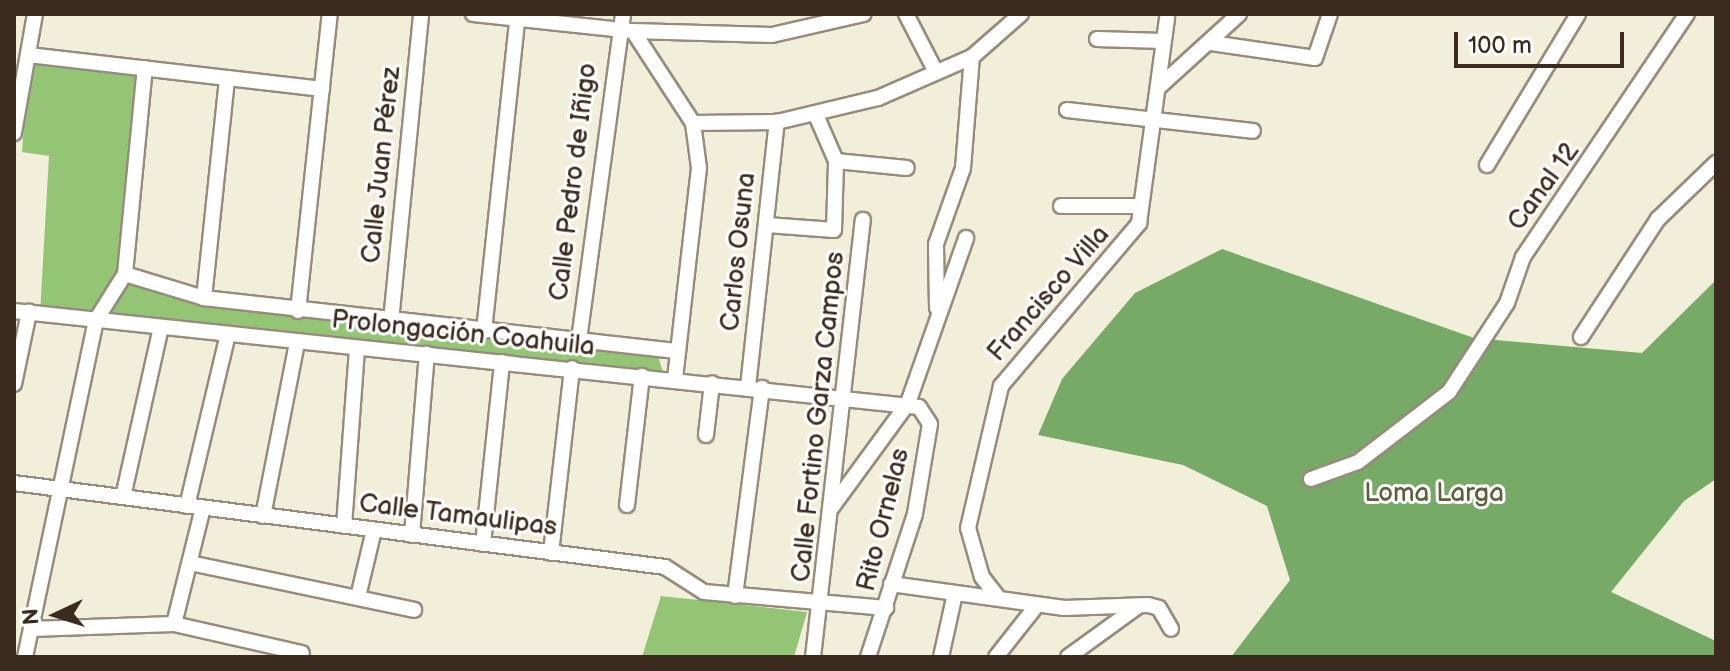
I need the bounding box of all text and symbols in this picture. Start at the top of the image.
scale bar [1458,16,1628,66]
text: 100 m [1468,31,1532,60]
street label: Calle Pedro de Iñigo [544,61,604,303]
street label: Calle Juan Pérez [356,64,408,266]
street label: Canal 12 [1502,137,1586,237]
street label: Carlos Osuna [715,171,763,333]
street label: Francisco Villa [981,219,1117,369]
street label: Calle Fortino Garza Campos [786,250,852,584]
street label: Prolongación Coahuila [330,305,596,363]
street label: Rito Ornelas [851,445,917,595]
park label: Loma Larga [1364,478,1504,510]
street label: Calle Tamaulipas [357,488,559,544]
north arrow [16,575,96,655]
text: N [18,608,46,626]

